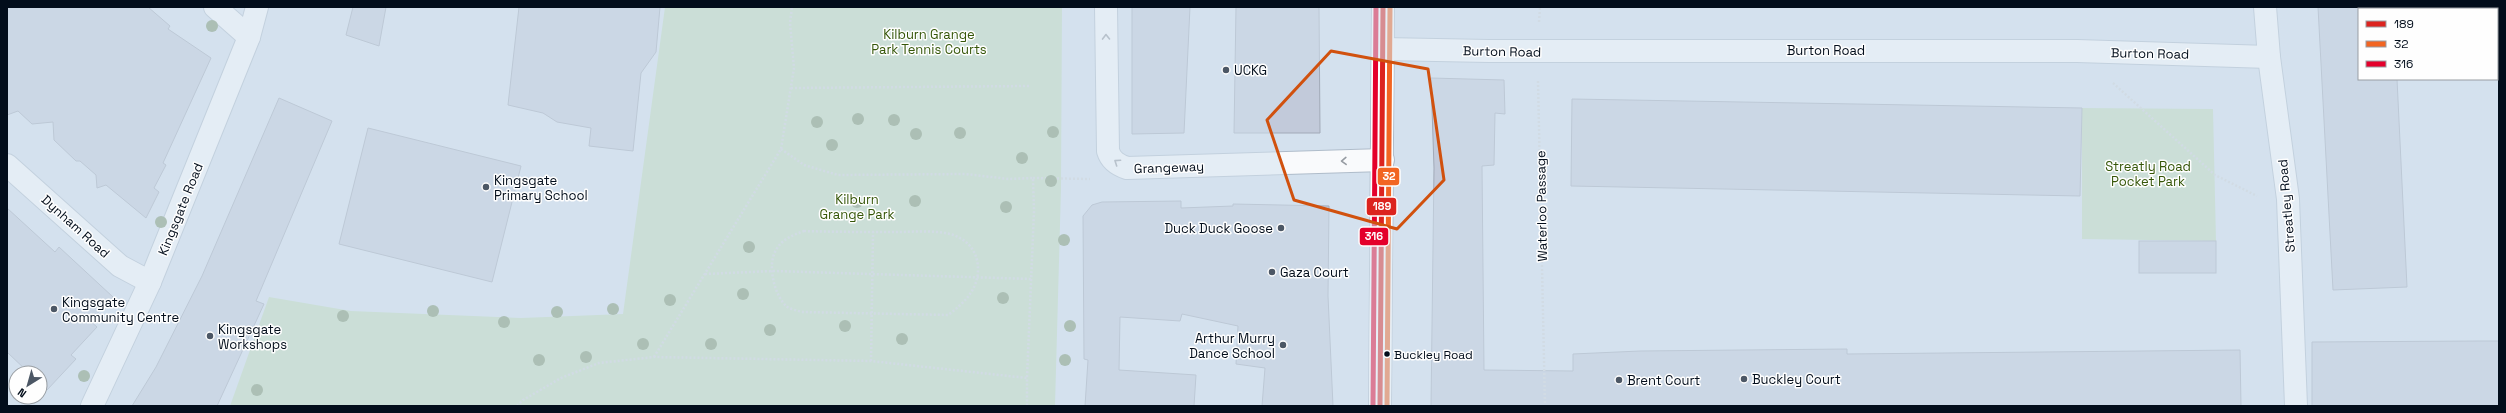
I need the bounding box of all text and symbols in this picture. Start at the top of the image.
legend [2358,8,2498,80]
text: 189 [2394,16,2414,32]
park label: Kilburn Grange Park Tennis Courts [871,26,987,58]
one-way arrow [1102,34,1110,40]
text: 32 [2394,36,2408,52]
street label: Burton Road [1463,42,1541,61]
street label: Burton Road [1787,42,1865,59]
street label: Burton Road [2111,44,2189,63]
text: 316 [2394,56,2413,72]
place label: UCKG [1234,62,1267,79]
marker: UCKG [1221,65,1231,75]
street label: Waterloo Passage [1532,150,1551,262]
one-way arrow [1341,157,1347,166]
street label: Grangeway [1134,158,1204,177]
park label: Streatly Road Pocket Park [2105,158,2191,190]
street label: Streatley Road [2274,159,2299,253]
street label: Kingsgate Road [154,160,207,258]
one-way arrow [1115,160,1122,167]
line badge: 32 [1377,167,1400,186]
text: 32 [1382,169,1396,183]
place label: Kingsgate Primary School [494,172,588,204]
marker: Kingsgate Primary School [481,182,491,192]
street label: Dynham Road [38,191,113,262]
park label: Kilburn Grange Park [819,191,895,223]
line badge: 189 [1366,197,1397,216]
text: 189 [1373,199,1391,213]
place label: Duck Duck Goose [1164,220,1273,237]
marker: Duck Duck Goose [1276,223,1286,233]
line badge: 316 [1359,227,1389,246]
text: 316 [1365,229,1383,243]
place label: Gaza Court [1280,264,1349,281]
marker: Gaza Court [1267,267,1277,277]
place label: Kingsgate Community Centre [62,294,179,326]
marker: Kingsgate Community Centre [49,304,59,314]
place label: Kingsgate Workshops [218,321,287,353]
place label: Arthur Murry Dance School [1189,330,1275,362]
marker: Kingsgate Workshops [205,331,215,341]
marker: Arthur Murry Dance School [1278,340,1288,350]
place label: Buckley Road [1394,347,1473,363]
marker: Buckley Road [1382,349,1392,359]
north arrow [8,365,48,405]
place label: Buckley Court [1752,371,1841,388]
place label: Brent Court [1627,372,1700,389]
marker: Buckley Court [1739,374,1749,384]
marker: Brent Court [1614,375,1624,385]
text: N [15,385,29,401]

